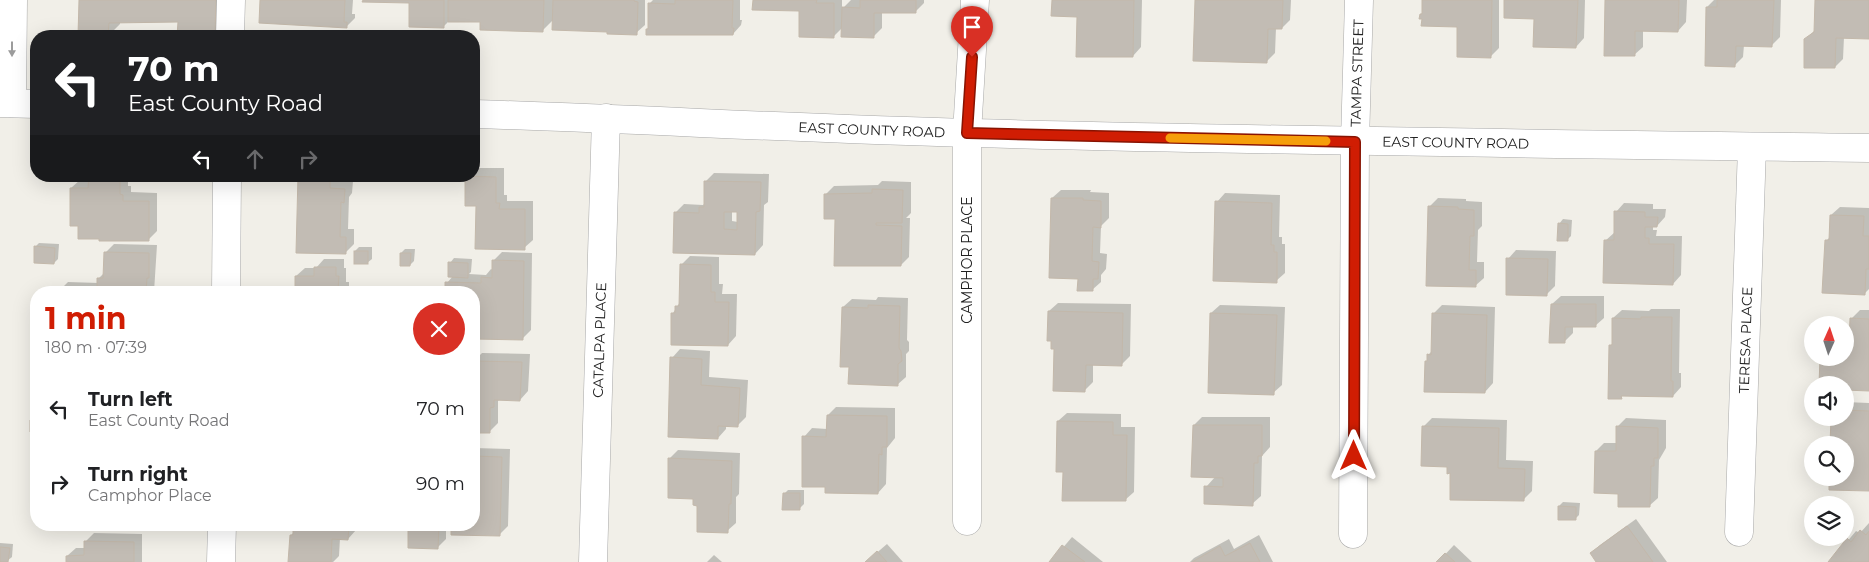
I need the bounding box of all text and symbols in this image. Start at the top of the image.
pin [951,6,993,57]
icon: arrive [958,13,986,41]
street label: TAMPA STREET [1346,19,1367,127]
one-way arrow [8,41,16,57]
text: 70 m [128,47,219,90]
icon: left [45,50,110,115]
text: East County Road [128,90,323,117]
street label: EAST COUNTY ROAD [798,118,945,141]
street label: EAST COUNTY ROAD [1382,132,1529,153]
icon: left [188,145,216,173]
icon: ahead [241,145,269,173]
icon: right [294,145,322,173]
street label: CAMPHOR PLACE [958,196,976,324]
street label: CATALPA PLACE [589,282,610,398]
street label: TERESA PLACE [1735,287,1756,394]
text: 1 min [45,300,126,337]
button: close [413,303,465,355]
north arrow [1804,316,1854,366]
map controls [1804,316,1854,546]
text: 180 m · 07:39 [45,338,147,357]
button: sound [1804,376,1854,426]
text: Turn left [88,388,173,411]
icon: left [45,395,73,423]
text: 70 m [416,397,465,420]
text: East County Road [88,411,230,430]
position arrow [1327,429,1379,481]
button: search [1804,436,1854,486]
text: Turn right [88,463,188,486]
icon: right [45,470,73,498]
text: 90 m [416,472,465,495]
text: Camphor Place [88,486,212,505]
button: layers [1804,496,1854,546]

